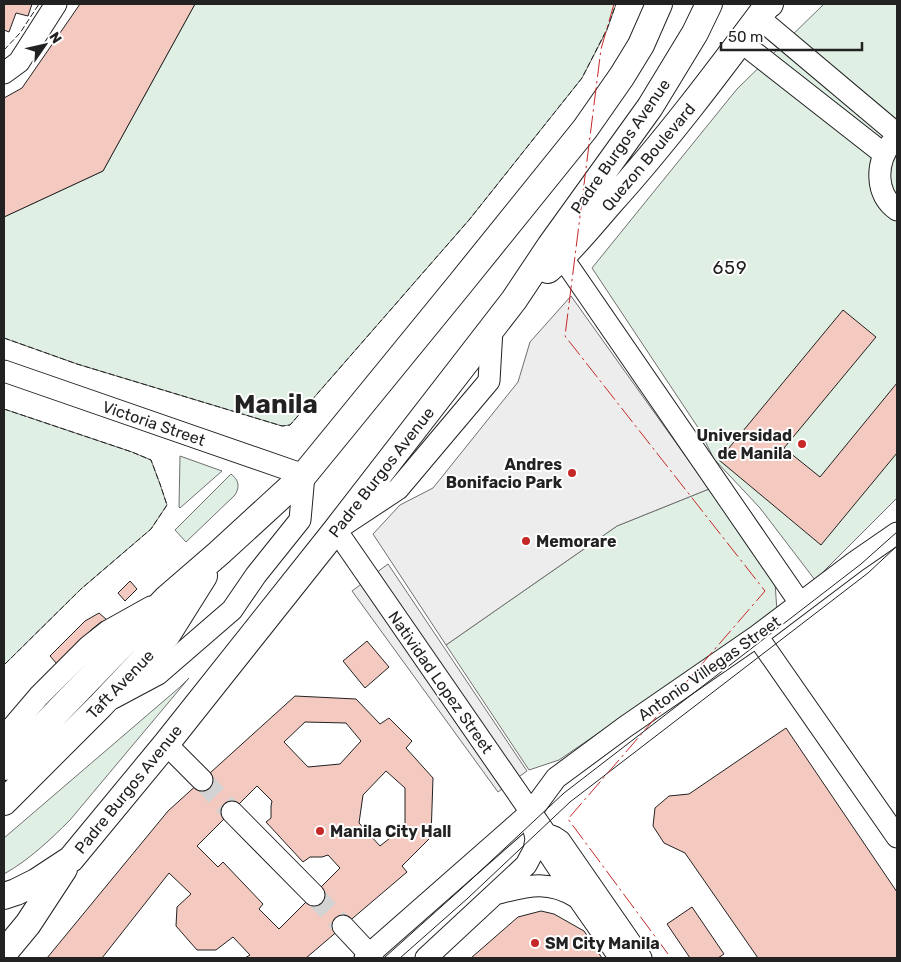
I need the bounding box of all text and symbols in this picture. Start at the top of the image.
north arrow [20,20,70,70]
scale bar [721,20,862,52]
text: 50 m [728,28,763,46]
text: N [45,29,65,47]
street label: Padre Burgos Avenue [567,75,674,217]
street label: Quezon Boulevard [598,99,699,215]
district label: 659 [712,257,748,279]
district label: Manila [234,389,318,420]
street label: Victoria Street [100,397,208,450]
street label: Padre Burgos Avenue [325,403,438,541]
place label: Universidad de Manila [697,426,792,463]
marker: Universidad de Manila [796,438,808,450]
place label: Andres Bonifacio Park [446,455,563,492]
marker: Andres Bonifacio Park [566,467,578,479]
place label: Memorare [536,532,616,551]
marker: Memorare [520,535,532,547]
street label: Natividad Lopez Street [384,607,497,757]
street label: Antonio Villegas Street [634,612,784,725]
street label: Taft Avenue [83,646,158,723]
street label: Padre Burgos Avenue [71,721,186,857]
place label: Manila City Hall [330,822,451,841]
marker: Manila City Hall [314,825,326,837]
place label: SM City Manila [545,934,660,953]
marker: SM City Manila [529,937,541,949]

